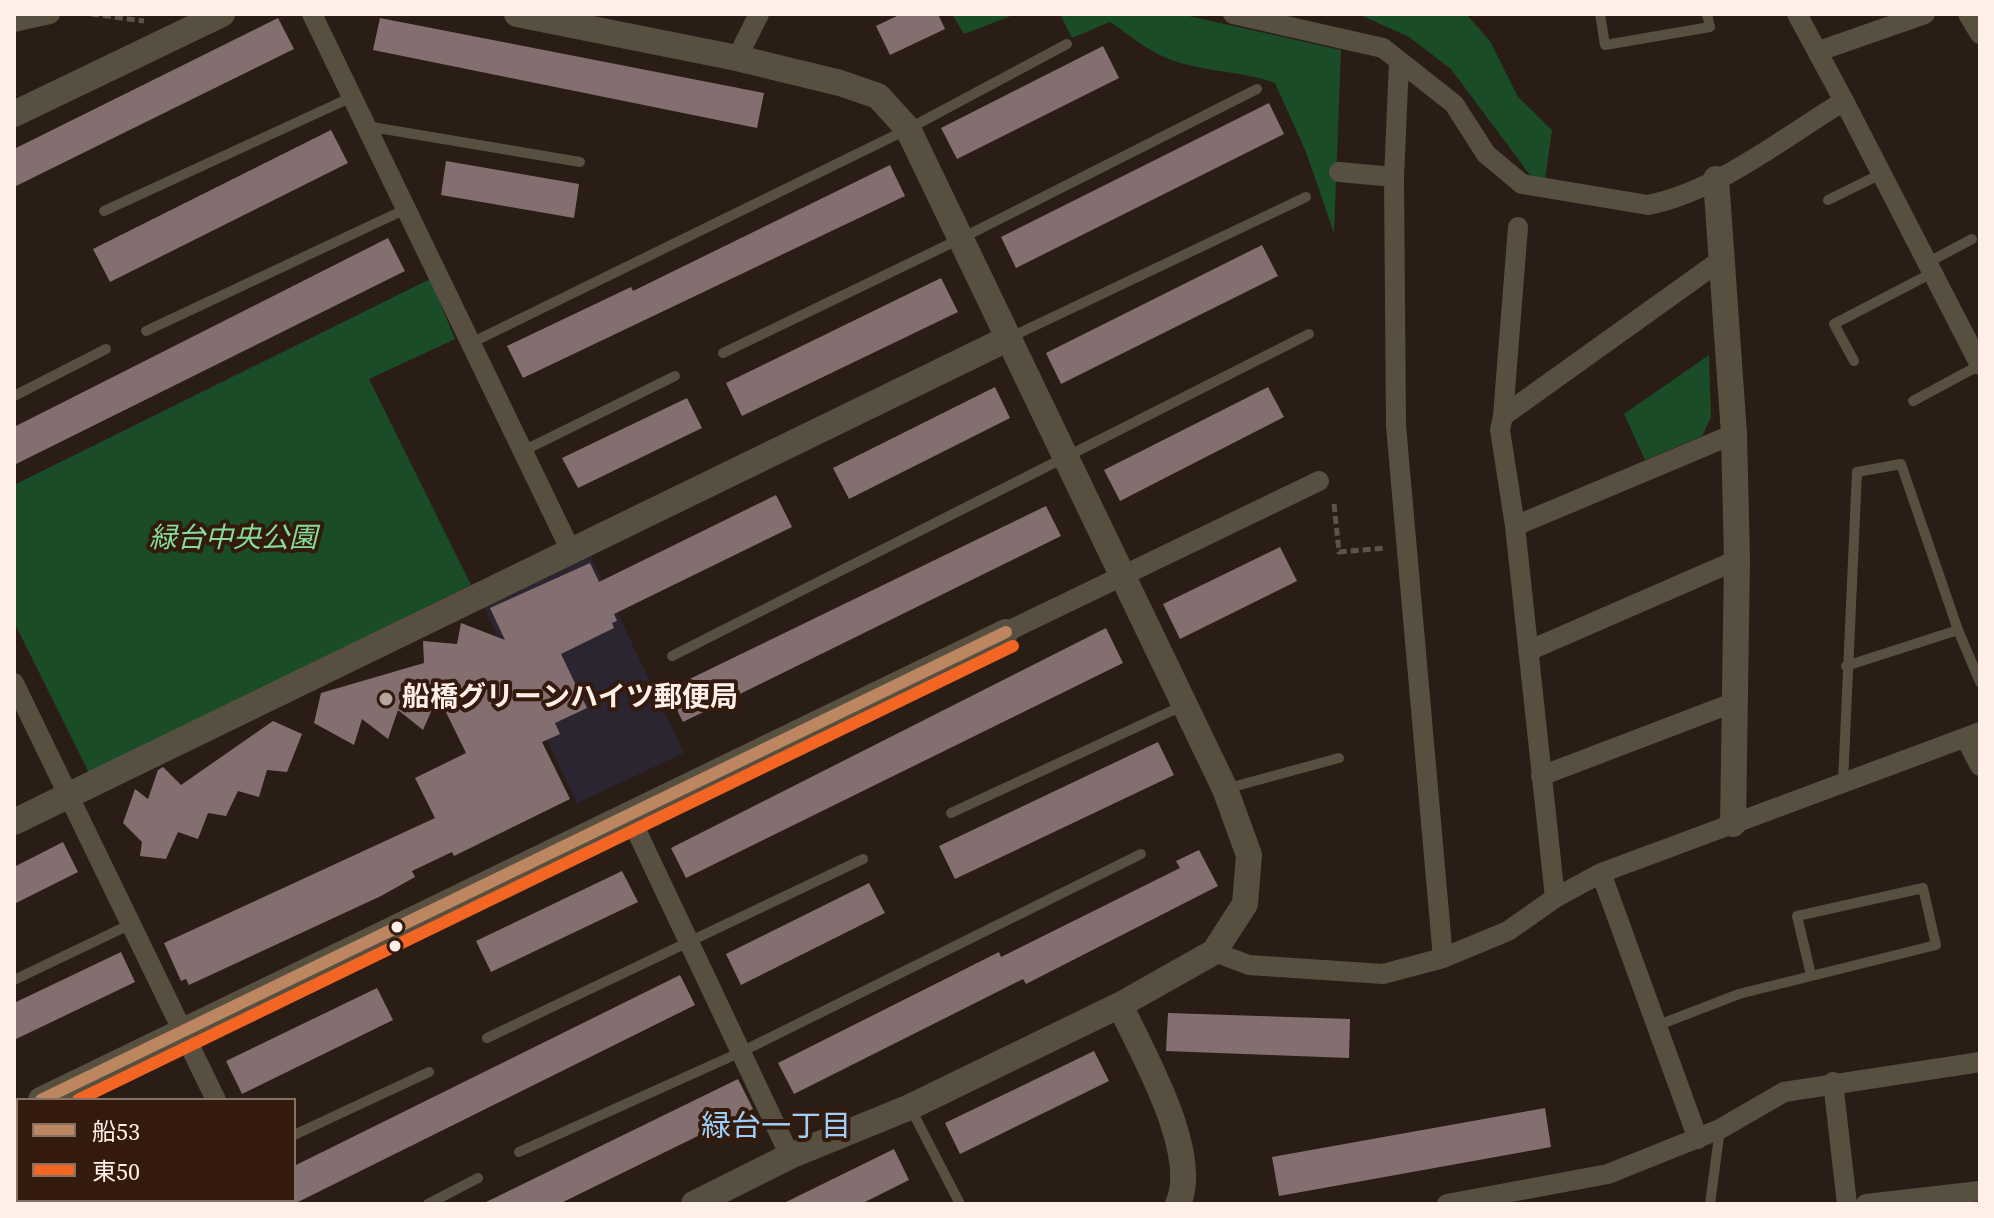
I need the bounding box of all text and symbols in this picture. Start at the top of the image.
park label: 緑台中央公園 [149,523,317,557]
place label: 船橋グリーンハイツ郵便局 [402,682,738,716]
marker: 船橋グリーンハイツ郵便局 [377,690,395,708]
unlabelled marker [389,919,405,935]
unlabelled marker [387,938,403,954]
legend [16,1098,296,1202]
district label: 緑台一丁目 [701,1110,851,1146]
text: 船53 [92,1115,140,1148]
text: 東50 [92,1155,140,1188]

